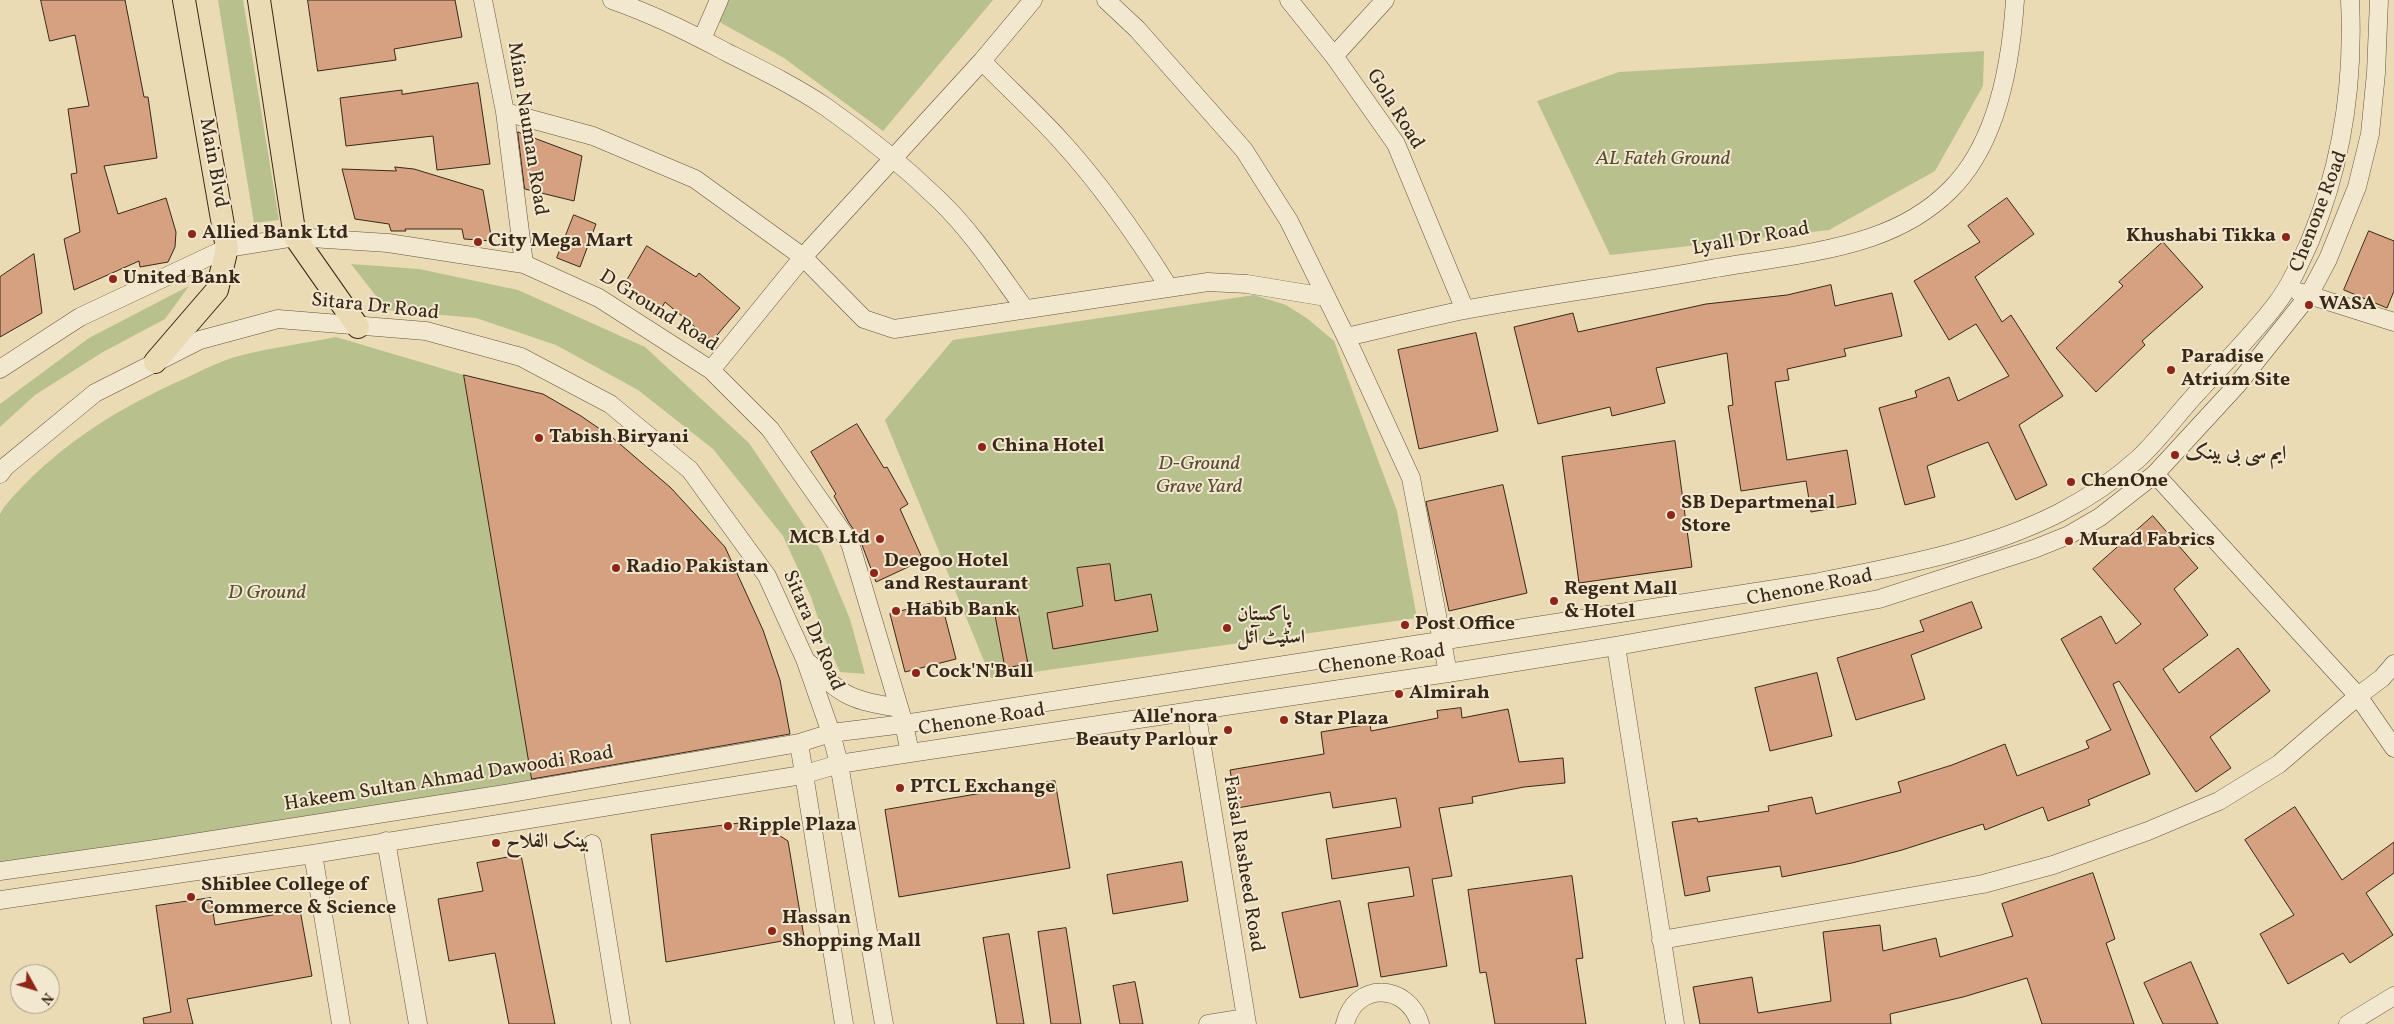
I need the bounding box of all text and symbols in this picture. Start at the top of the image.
street label: Mian Nauman Road [500,41,552,217]
street label: Gola Road [1360,65,1428,155]
street label: Main Blvd [192,116,232,210]
park label: AL Fateh Ground [1596,148,1730,172]
street label: Chenone Road [2286,148,2354,276]
street label: Lyall Dr Road [1690,218,1812,262]
place label: Allied Bank Ltd [202,222,348,246]
place label: Khushabi Tikka [2126,225,2276,249]
marker: Allied Bank Ltd [186,228,198,240]
place label: City Mega Mart [488,230,633,254]
marker: Khushabi Tikka [2280,231,2292,243]
marker: City Mega Mart [472,236,484,248]
street label: D Ground Road [594,266,722,358]
place label: United Bank [123,267,240,291]
marker: United Bank [107,273,119,285]
street label: Sitara Dr Road [310,289,440,327]
place label: WASA [2319,293,2376,317]
marker: WASA [2303,299,2315,311]
place label: Paradise Atrium Site [2181,346,2290,393]
marker: Paradise Atrium Site [2165,364,2177,376]
place label: Tabish Biryani [549,426,689,450]
marker: Tabish Biryani [533,432,545,444]
place label: China Hotel [992,435,1105,459]
marker: China Hotel [976,441,988,453]
place label: ایم سی بی بینک [2185,443,2286,467]
marker: ایم سی بی بینک [2169,449,2181,461]
park label: D-Ground Grave Yard [1156,453,1242,500]
place label: ChenOne [2081,470,2168,494]
marker: ChenOne [2065,476,2077,488]
place label: SB Departmenal Store [1681,492,1835,539]
marker: SB Departmenal Store [1665,509,1677,521]
place label: MCB Ltd [789,527,870,551]
place label: Murad Fabrics [2079,529,2215,553]
marker: MCB Ltd [874,533,886,545]
marker: Murad Fabrics [2063,535,2075,547]
place label: Deegoo Hotel and Restaurant [884,550,1028,597]
place label: Radio Pakistan [626,556,769,580]
marker: Radio Pakistan [610,562,622,574]
street label: Chenone Road [1745,565,1875,613]
street label: Sitara Dr Road [776,567,848,695]
marker: Deegoo Hotel and Restaurant [868,567,880,579]
place label: Regent Mall & Hotel [1564,578,1677,625]
park label: D Ground [228,582,306,606]
marker: Regent Mall & Hotel [1548,595,1560,607]
place label: Habib Bank [906,599,1017,623]
place label: پاکستان اسٹیٹ آئل [1237,604,1305,651]
marker: Habib Bank [890,605,902,617]
place label: Post Office [1415,613,1515,637]
marker: Post Office [1399,619,1411,631]
marker: پاکستان اسٹیٹ آئل [1221,622,1233,634]
street label: Chenone Road [1317,640,1447,682]
place label: Cock'N'Bull [926,661,1033,685]
marker: Cock'N'Bull [910,667,922,679]
place label: Almirah [1409,682,1490,706]
marker: Almirah [1393,688,1405,700]
street label: Chenone Road [917,699,1047,743]
place label: Alle'nora Beauty Parlour [1075,706,1218,753]
place label: Star Plaza [1294,708,1389,732]
marker: Star Plaza [1278,714,1290,726]
marker: Alle'nora Beauty Parlour [1222,724,1234,736]
street label: Hakeem Sultan Ahmad Dawoodi Road [282,742,616,818]
street label: Faisal Rasheed Road [1216,774,1268,954]
place label: PTCL Exchange [910,776,1055,800]
marker: PTCL Exchange [894,782,906,794]
place label: Ripple Plaza [738,814,857,838]
marker: Ripple Plaza [722,820,734,832]
place label: بینک الفلاح [506,831,589,855]
marker: بینک الفلاح [490,837,502,849]
place label: Shiblee College of Commerce & Science [201,874,396,921]
marker: Shiblee College of Commerce & Science [185,891,197,903]
place label: Hassan Shopping Mall [782,907,921,954]
marker: Hassan Shopping Mall [766,925,778,937]
north arrow [10,964,60,1014]
text: N [36,988,57,1008]

